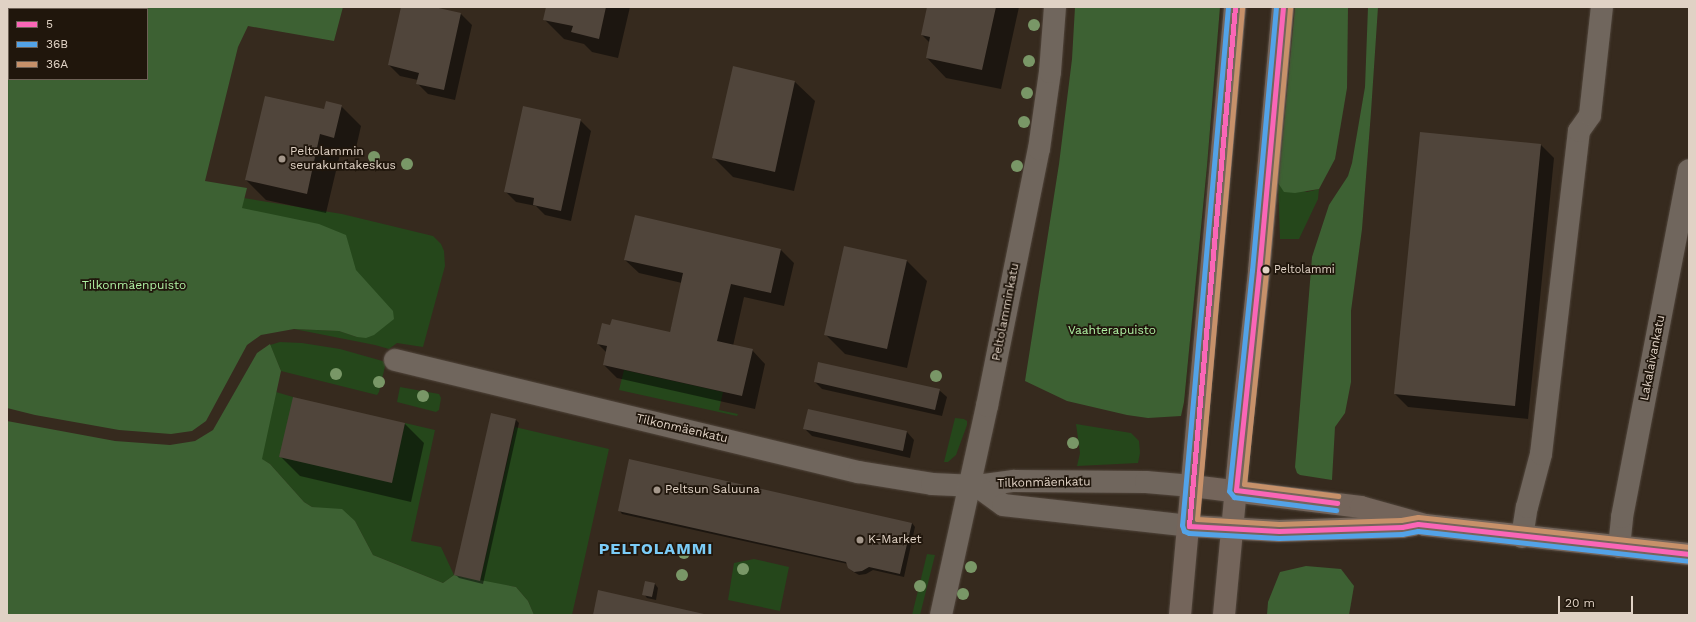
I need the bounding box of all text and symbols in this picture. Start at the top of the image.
legend [8,8,148,80]
text: 5 [46,17,53,31]
text: 36B [46,37,68,51]
text: 36A [46,57,68,71]
place label: Peltolammin seurakuntakeskus [290,145,396,173]
marker: Peltolammin seurakuntakeskus [277,154,287,164]
street label: Peltolamminkatu [989,262,1023,362]
place label: Peltolammi [1274,263,1335,277]
marker: Peltolammi [1261,265,1271,275]
park label: Tilkonmäenpuisto [82,279,186,293]
street label: Lakalaivankatu [1638,314,1668,402]
park label: Vaahterapuisto [1068,324,1156,338]
street label: Tilkonmäenkatu [635,411,729,447]
street label: Tilkonmäenkatu [997,475,1091,491]
place label: Peltsun Saluuna [665,483,760,497]
marker: Peltsun Saluuna [652,485,662,495]
place label: K-Market [868,533,921,547]
marker: K-Market [855,535,865,545]
district label: PELTOLAMMI [599,539,713,559]
scale bar [1560,588,1635,614]
text: 20 m [1565,596,1595,610]

